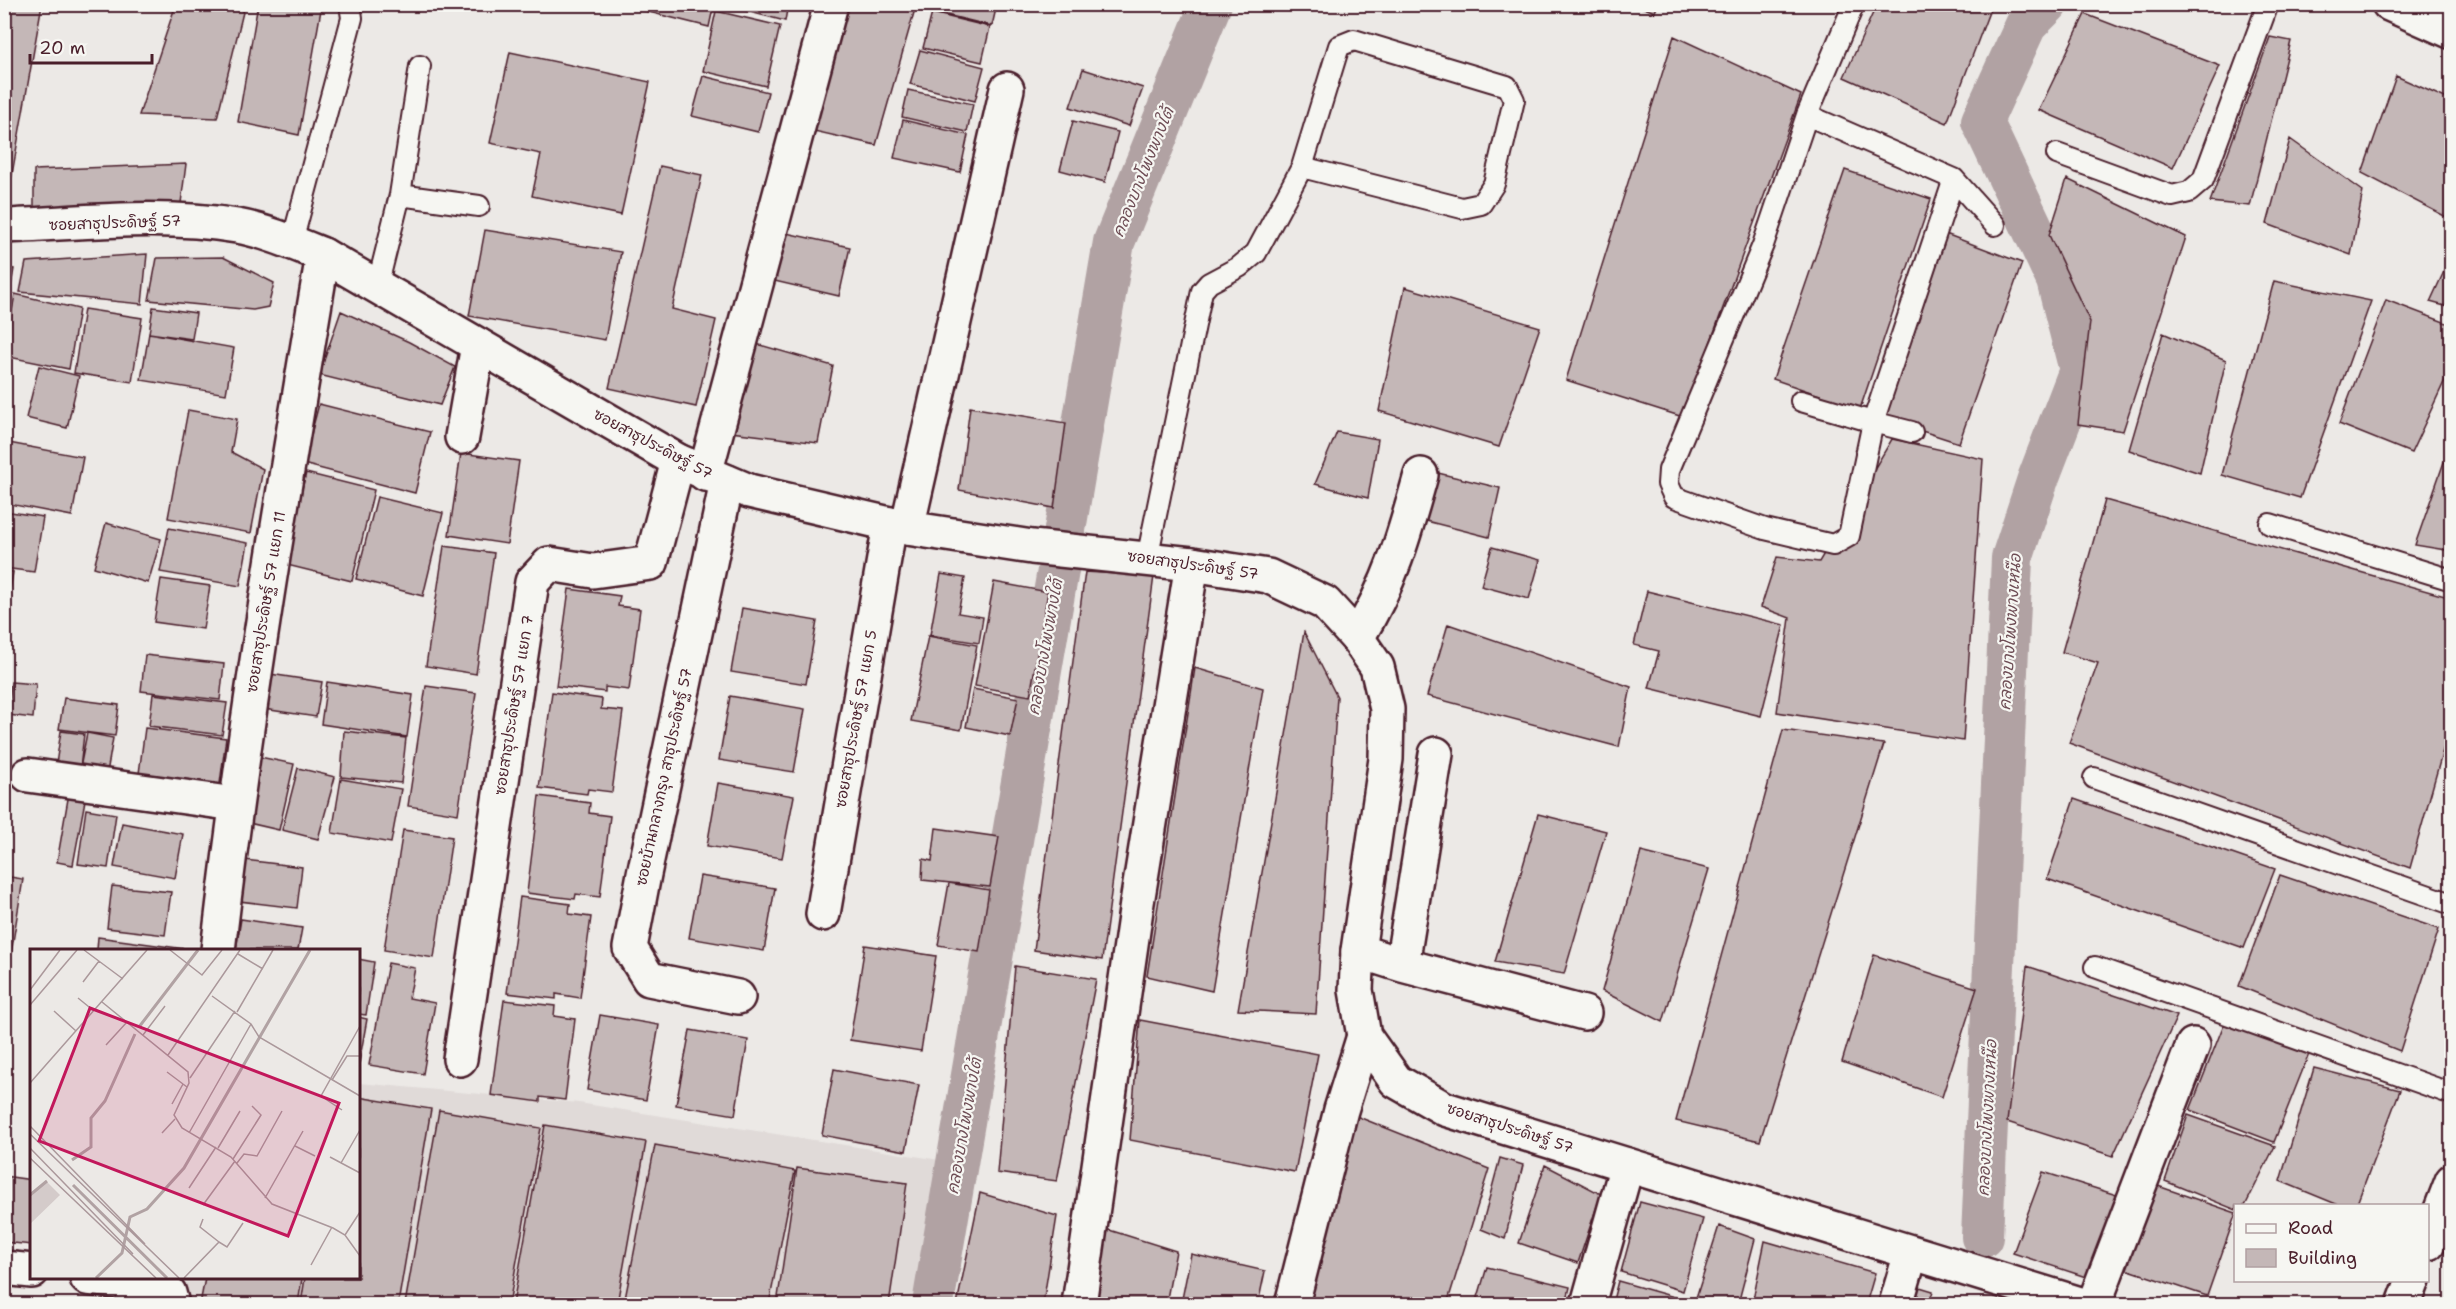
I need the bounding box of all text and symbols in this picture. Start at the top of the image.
scale bar [30,27,152,65]
text: 20 m [39,36,85,60]
water label: คลองบางโพงพางใต้ [1107,101,1180,240]
street label: ซอยสาธุประดิษฐ์ 57 [49,211,181,236]
street label: ซอยสาธุประดิษฐ์ 57 [589,404,716,485]
street label: ซอยสาธุประดิษฐ์ 57 แยก 11 [242,510,291,694]
street label: ซอยสาธุประดิษฐ์ 57 [1126,546,1260,585]
water label: คลองบางโพงพางเหนือ [1994,552,2026,711]
water label: คลองบางโพงพางใต้ [1023,574,1068,717]
street label: ซอยสาธุประดิษฐ์ 57 แยก 7 [490,614,539,797]
street label: ซอยสาธุประดิษฐ์ 57 แยก 5 [830,628,883,810]
street label: ซอยบ้านกลางกรุง สาธุประดิษฐ์ 57 [631,666,698,888]
inset map [30,949,360,1279]
water label: คลองบางโพงพางเหนือ [1972,1038,2002,1197]
water label: คลองบางโพงพางใต้ [942,1053,987,1196]
street label: ซอยสาธุประดิษฐ์ 57 [1444,1098,1576,1159]
legend [2234,1204,2429,1282]
text: Road [2288,1216,2333,1240]
text: Building [2288,1246,2357,1270]

